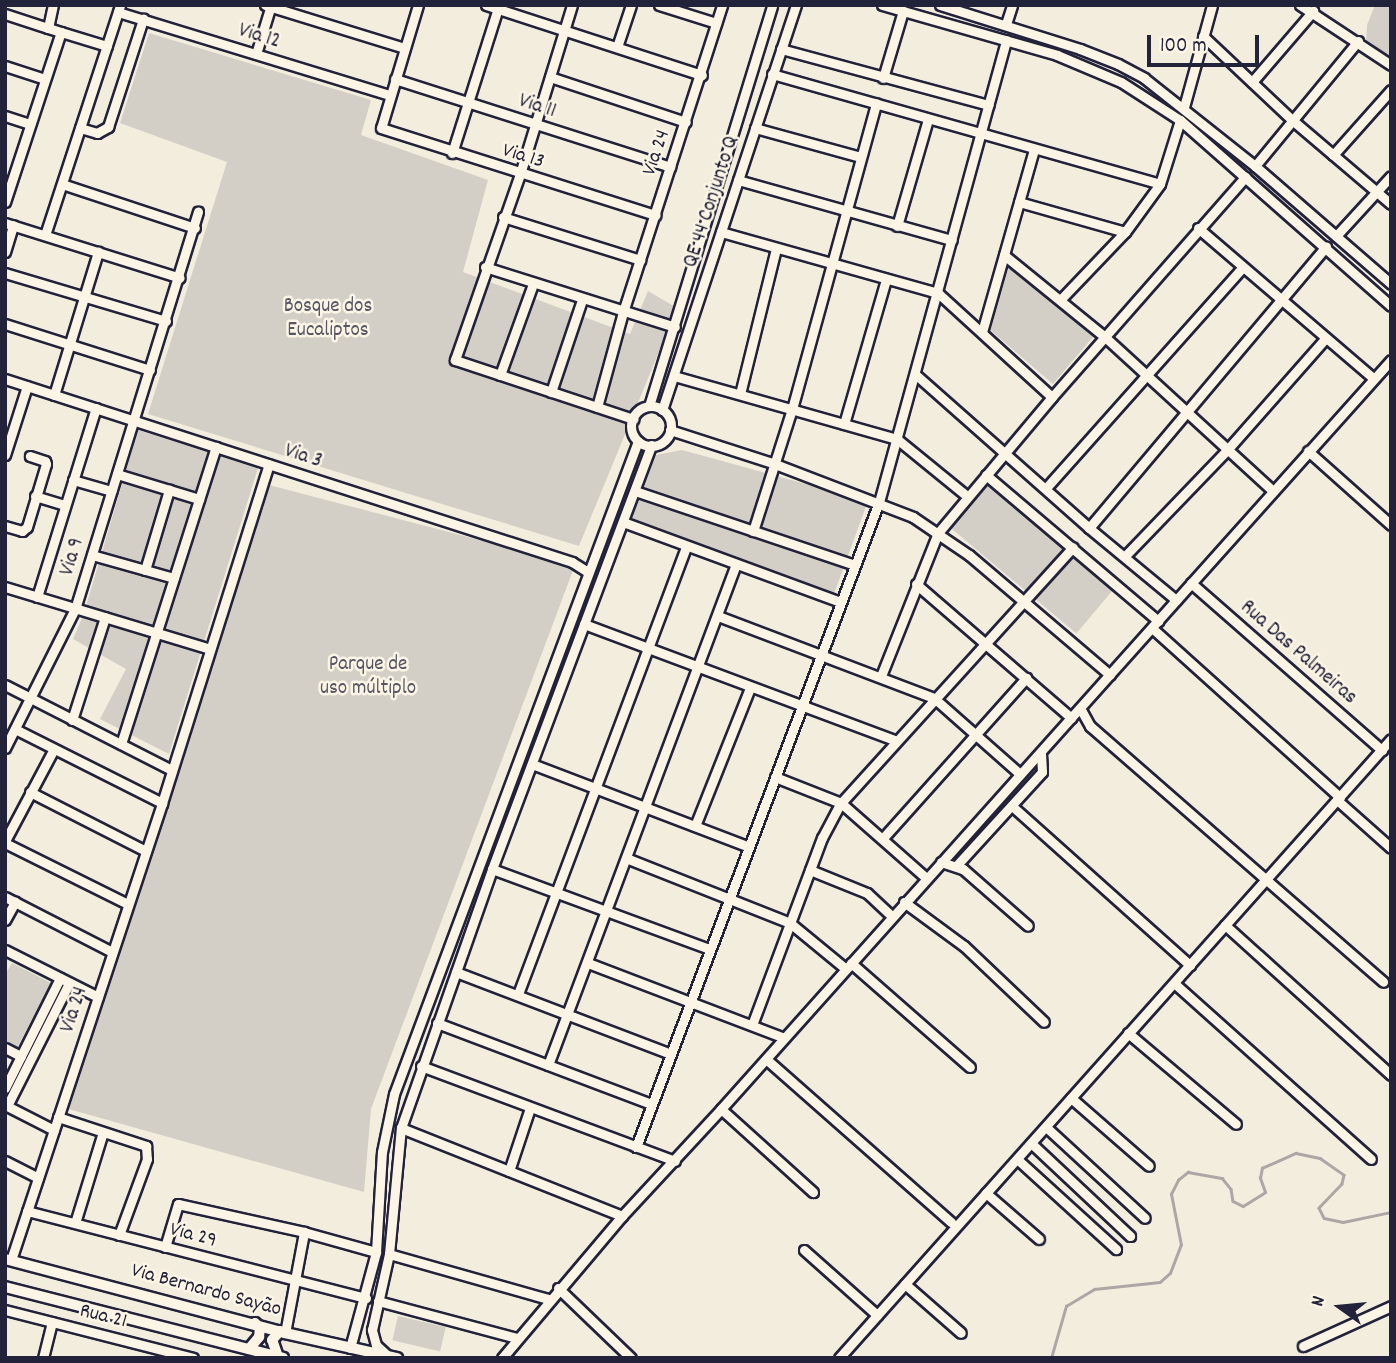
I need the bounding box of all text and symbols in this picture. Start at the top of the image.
street label: Via 12 [235,19,283,55]
scale bar [1151,21,1263,65]
text: 100 m [1160,32,1207,62]
street label: Via 11 [515,89,559,125]
street label: Via 24 [638,127,676,179]
street label: QE 44 Conjunto Q [679,133,745,271]
street label: Via 13 [499,139,547,175]
park label: Bosque dos Eucaliptos [284,294,372,344]
street label: Via 3 [281,439,325,475]
street label: Via 9 [55,535,91,579]
street label: Rua Das Palmeiras [1234,595,1362,711]
park label: Parque de uso múltiplo [320,652,416,702]
street label: Via 24 [56,984,94,1036]
street label: Via 29 [167,1218,219,1254]
street label: Via Bernardo Sayão [128,1259,284,1323]
north arrow [1305,1272,1375,1342]
text: N [1305,1293,1333,1309]
street label: Rua 21 [77,1299,129,1335]

